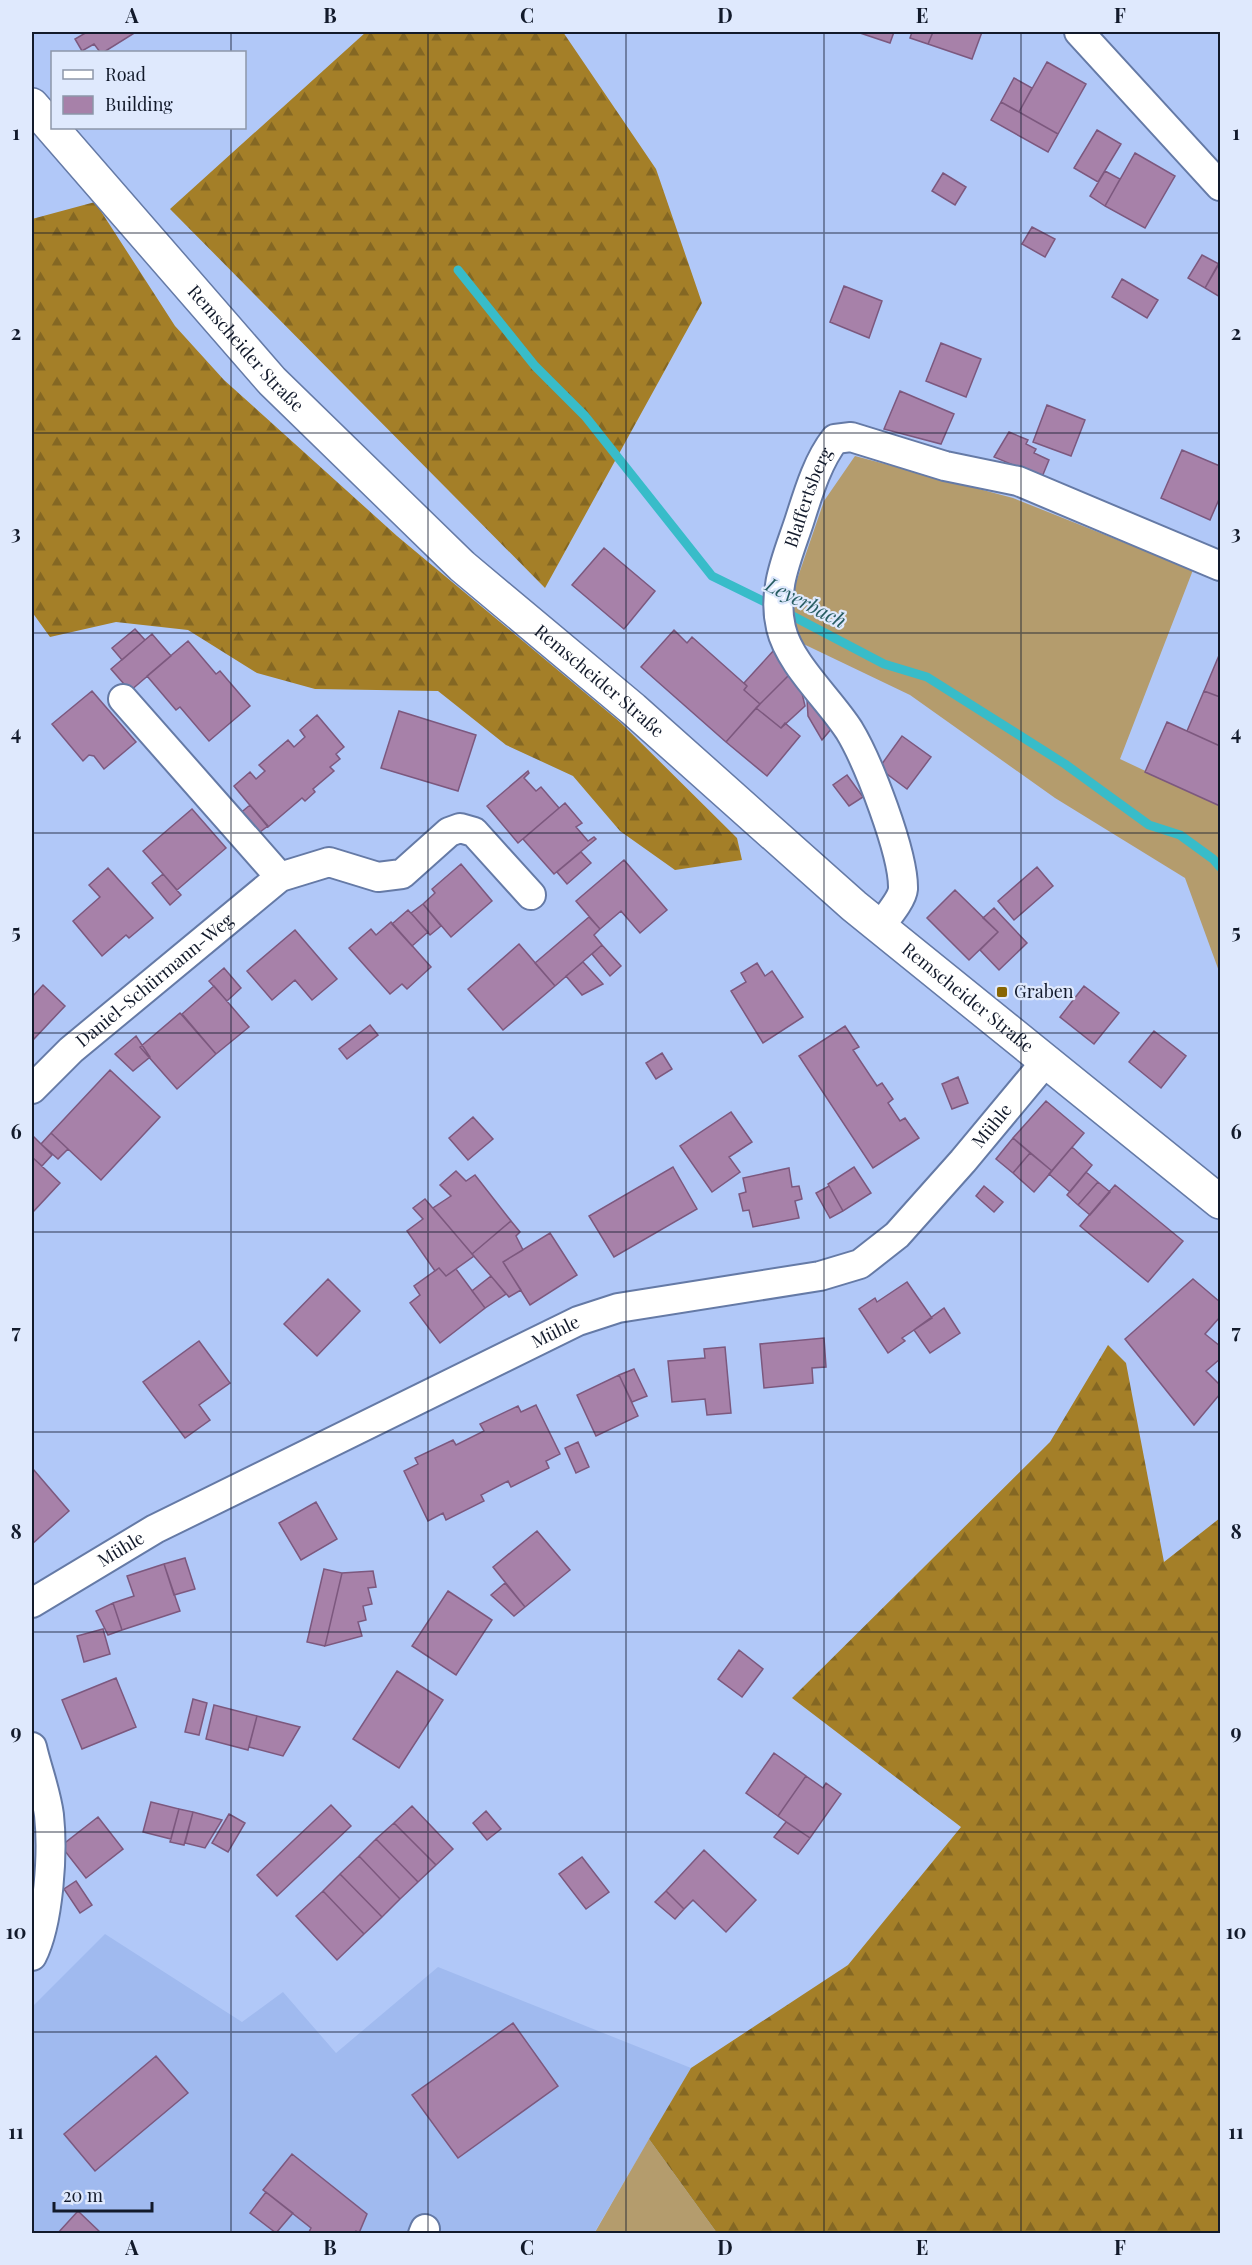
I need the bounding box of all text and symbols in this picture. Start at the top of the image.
text: A [124,1,139,28]
text: B [323,1,337,28]
text: C [520,1,534,28]
text: D [717,1,733,28]
text: E [916,1,928,28]
text: F [1114,1,1126,28]
legend [51,51,246,129]
text: Road [105,62,146,86]
text: Building [105,92,173,116]
text: 1 [12,118,20,145]
text: 1 [1232,118,1240,145]
street label: Remscheider Straße [183,279,310,417]
text: 2 [11,318,21,345]
text: 2 [1231,318,1241,345]
street label: Blaffertsberg [778,442,838,551]
text: 3 [11,518,21,545]
text: 3 [1231,518,1241,545]
water label: Leyerbach [761,569,852,633]
street label: Remscheider Straße [530,619,670,742]
text: 4 [11,718,21,745]
text: 4 [1231,718,1241,745]
street label: Daniel-Schürmann-Weg [70,907,238,1052]
text: 5 [11,917,21,944]
text: 5 [1231,917,1241,944]
street label: Remscheider Straße [897,937,1039,1058]
place label: Graben [1014,979,1074,1003]
marker: Graben [995,985,1009,999]
street label: Mühle [966,1098,1017,1152]
text: 6 [10,1117,22,1144]
text: 6 [1230,1117,1242,1144]
street label: Mühle [527,1309,583,1353]
text: 7 [11,1317,21,1344]
text: 7 [1231,1317,1241,1344]
text: 8 [10,1517,22,1544]
text: 8 [1230,1517,1242,1544]
street label: Mühle [93,1525,148,1572]
text: 9 [10,1717,22,1744]
text: 9 [1230,1717,1242,1744]
text: 10 [6,1917,26,1944]
text: 10 [1226,1917,1246,1944]
text: 11 [8,2117,24,2144]
text: 11 [1228,2117,1244,2144]
scale bar [54,2175,152,2213]
text: 20 m [63,2183,103,2207]
text: A [124,2233,139,2260]
text: B [323,2233,337,2260]
text: C [520,2233,534,2260]
text: D [717,2233,733,2260]
text: E [916,2233,928,2260]
text: F [1114,2233,1126,2260]

